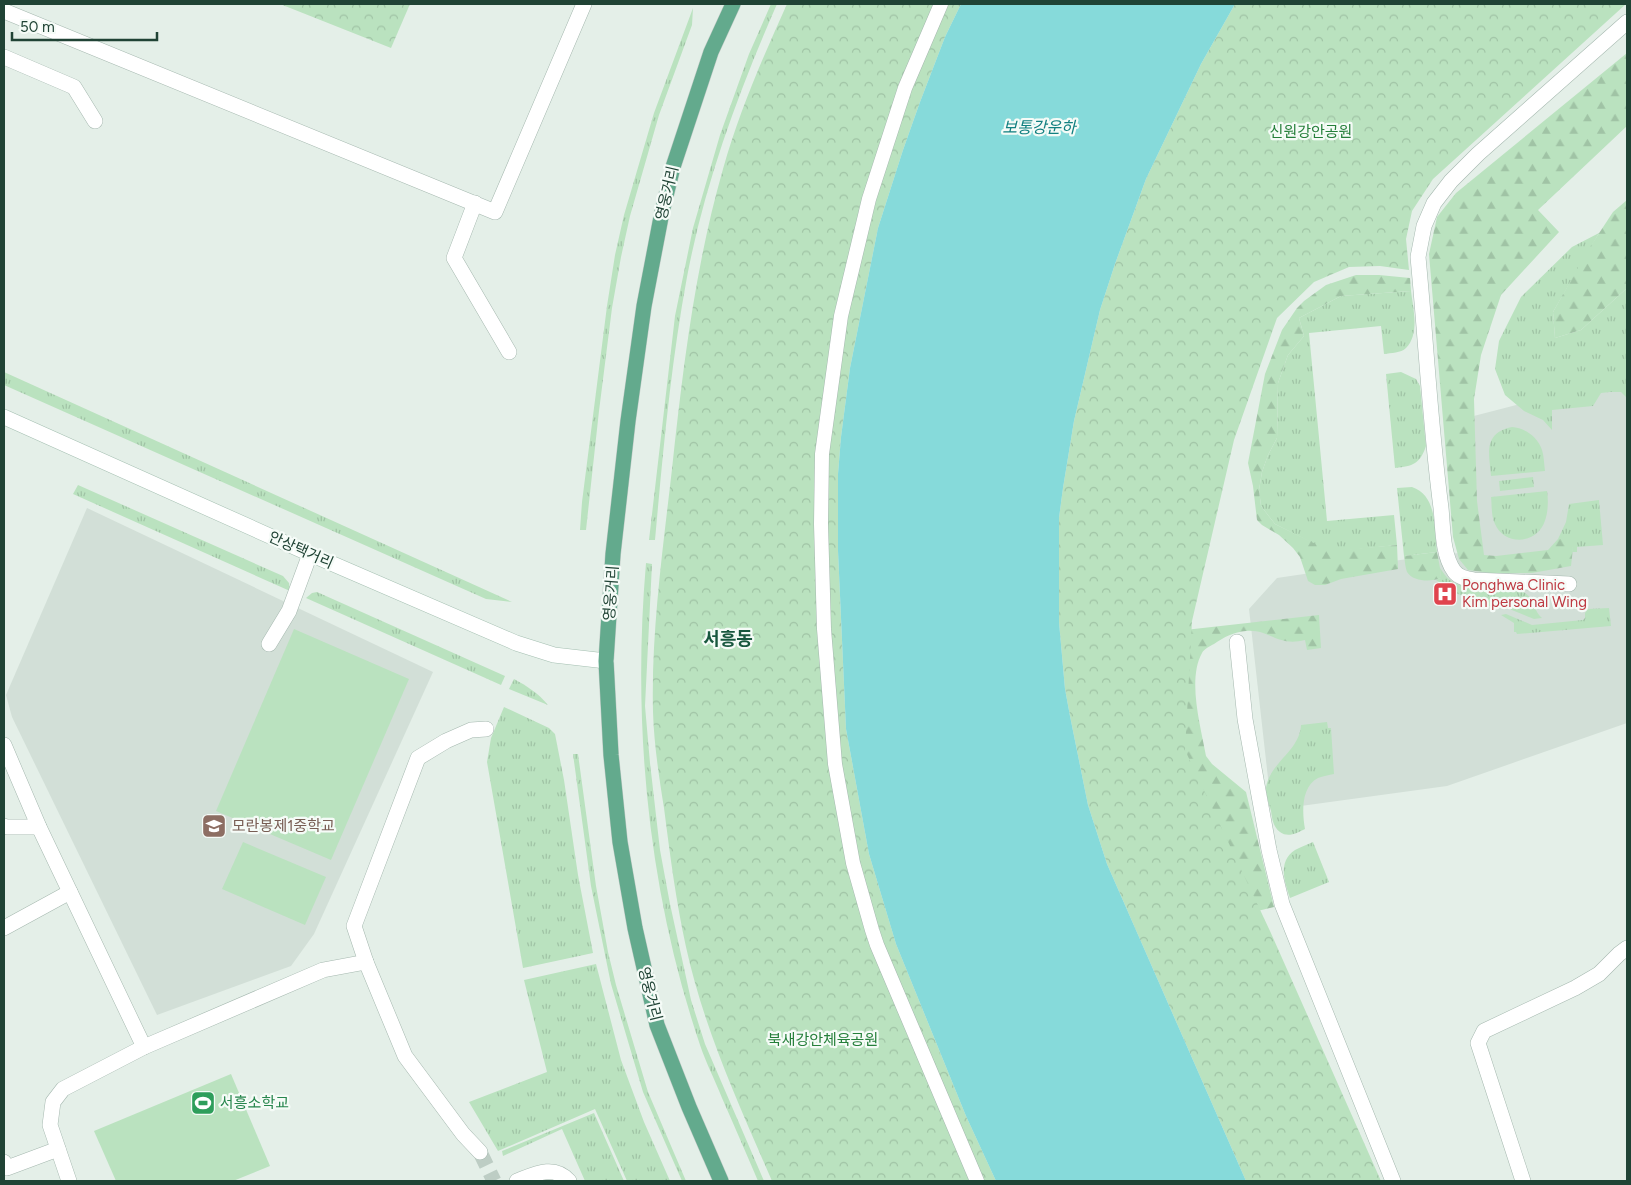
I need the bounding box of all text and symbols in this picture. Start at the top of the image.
scale bar [12,10,158,42]
text: 50 m [20,18,55,36]
water label: 보통강운하 [1002,118,1078,137]
park label: 신원강안공원 [1270,123,1352,141]
street label: 영웅거리 [652,164,682,222]
street label: 안상택거리 [266,528,336,572]
street label: 영웅거리 [600,565,622,621]
place label: Ponghwa Clinic Kim personal Wing [1462,576,1587,611]
hospital icon: Ponghwa Clinic Kim personal Wing [1432,581,1458,607]
district label: 서흥동 [703,628,753,650]
school or university icon: 모란봉제1중학교 [201,813,227,839]
place label: 모란봉제1중학교 [232,817,335,835]
street label: 영웅거리 [635,965,665,1023]
park label: 북새강안체육공원 [768,1031,878,1049]
sports icon: 서흥소학교 [190,1090,216,1116]
place label: 서흥소학교 [220,1094,289,1112]

